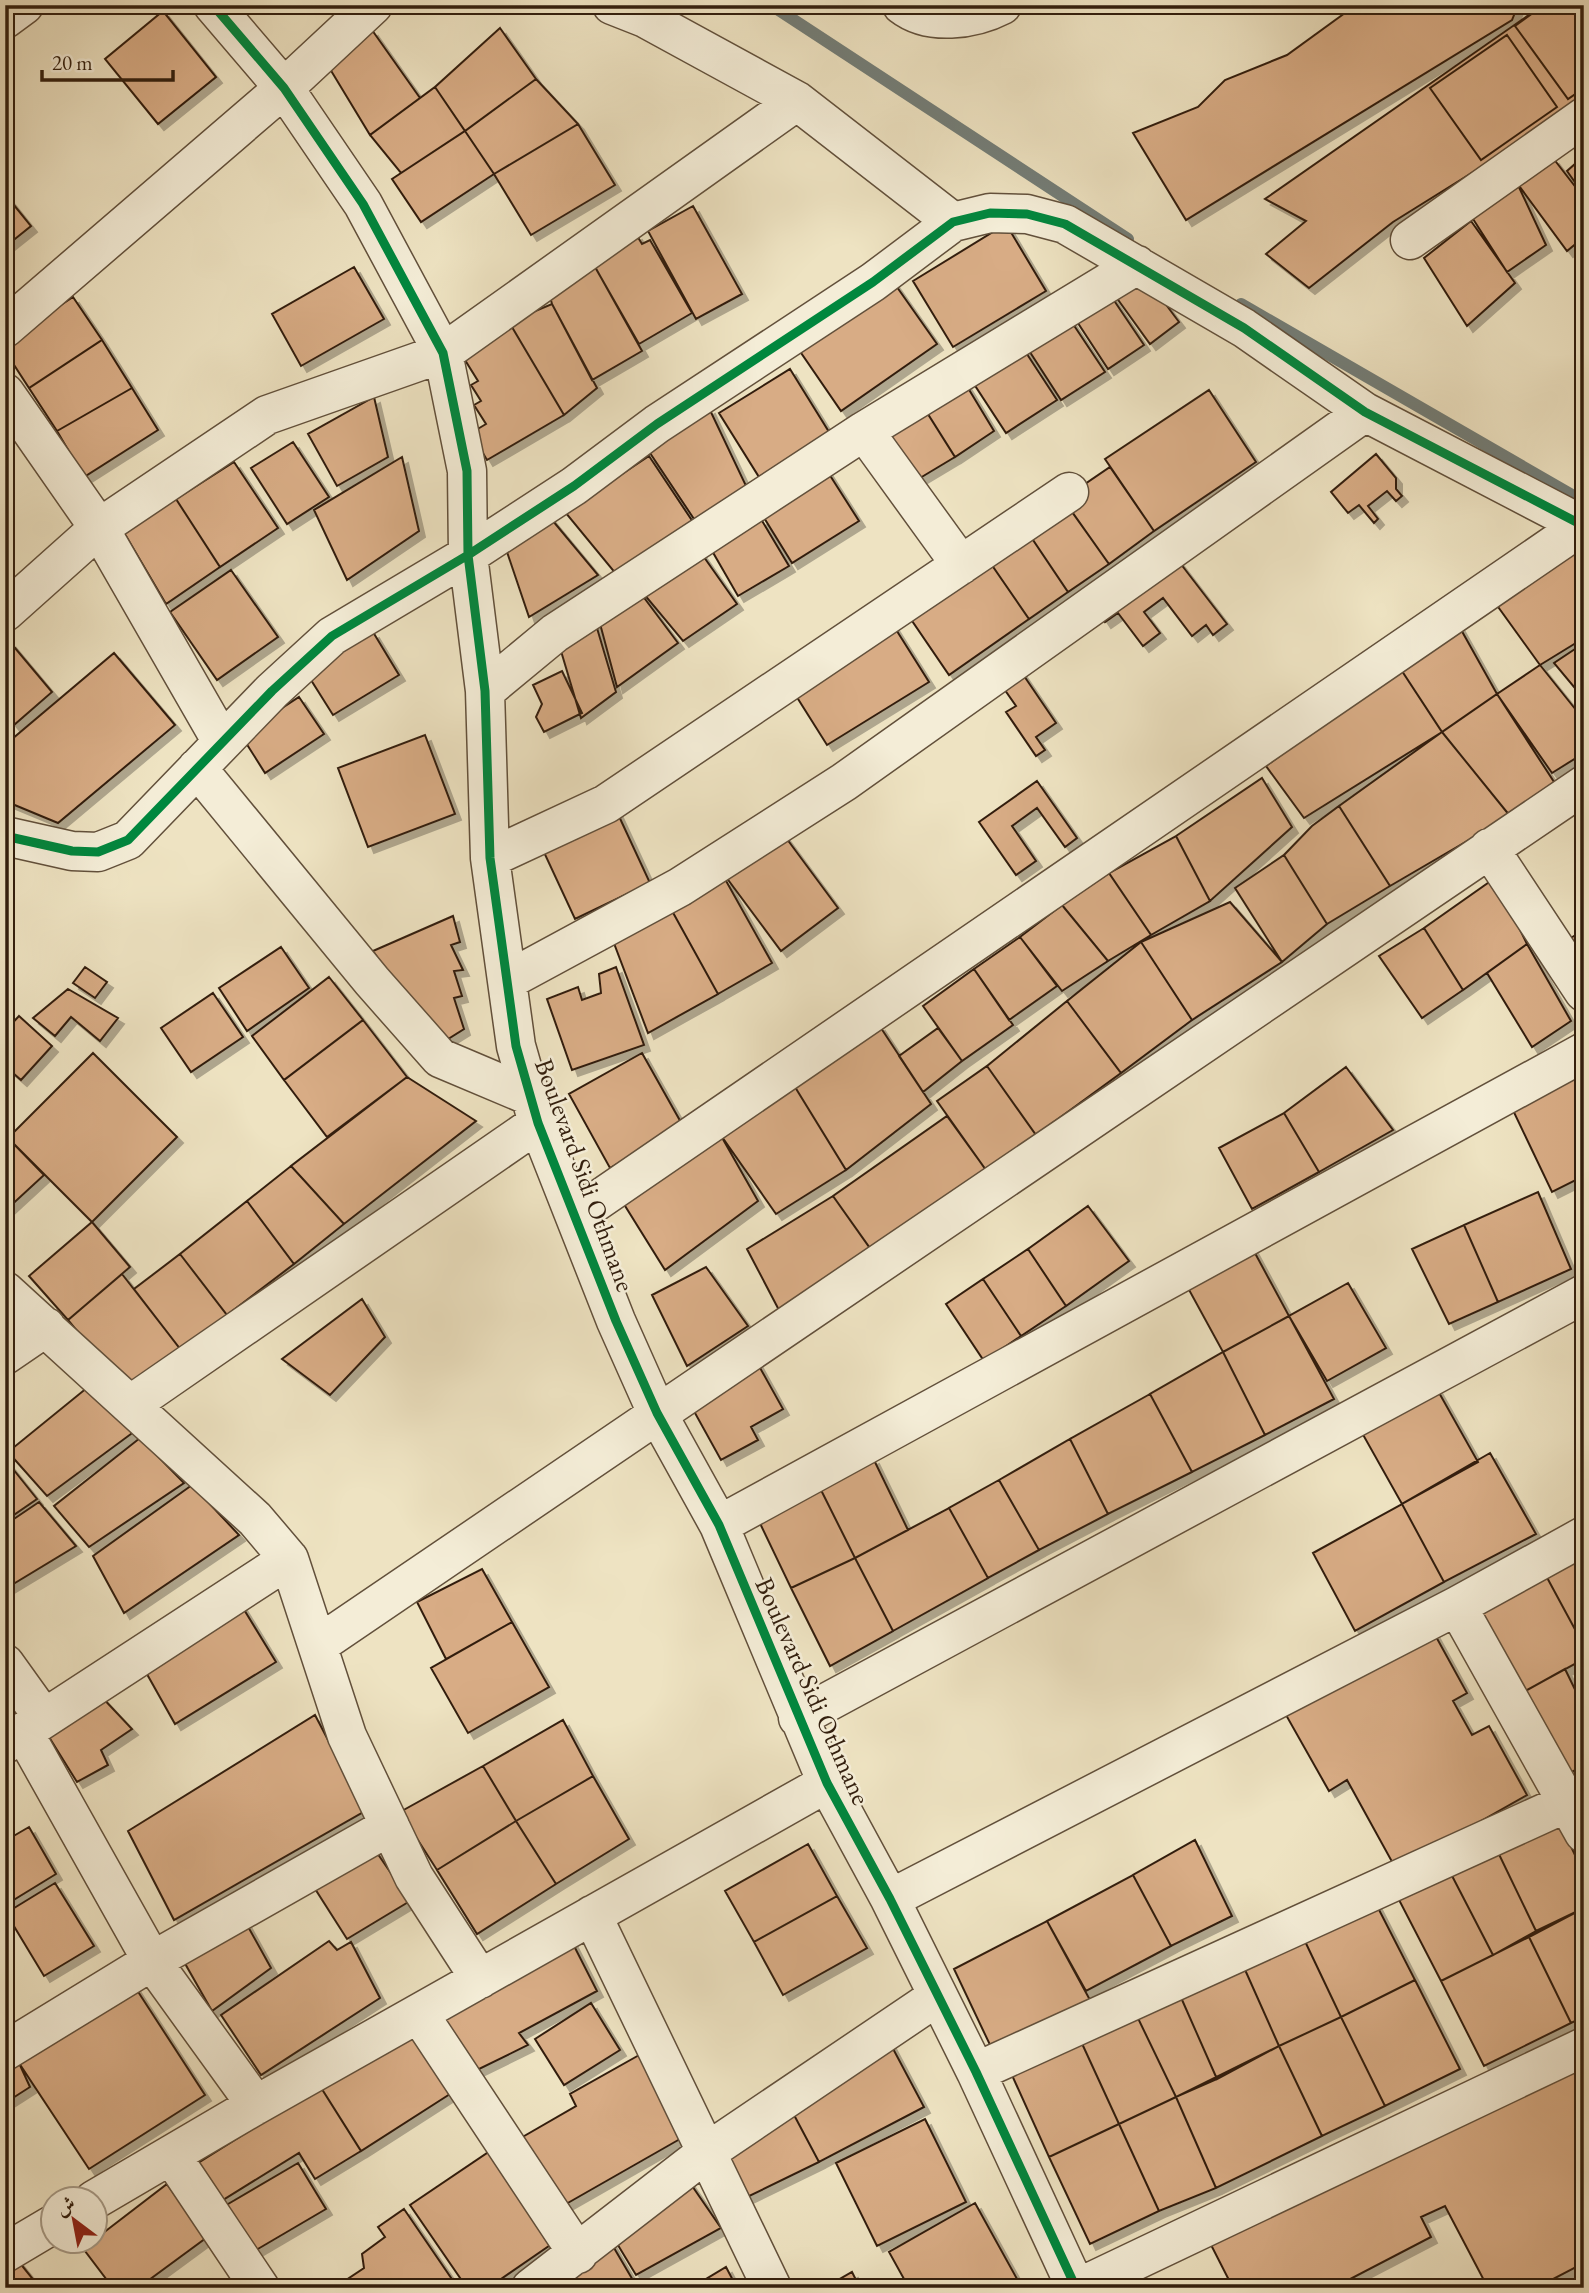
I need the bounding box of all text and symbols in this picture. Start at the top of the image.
scale bar [42,38,173,82]
text: 20 m [52,49,93,76]
street label: Boulevard Sidi Othmane [527,1054,643,1296]
street label: Boulevard Sidi Othmane [748,1572,878,1810]
north arrow [38,2184,108,2254]
text: ش [51,2190,80,2222]

